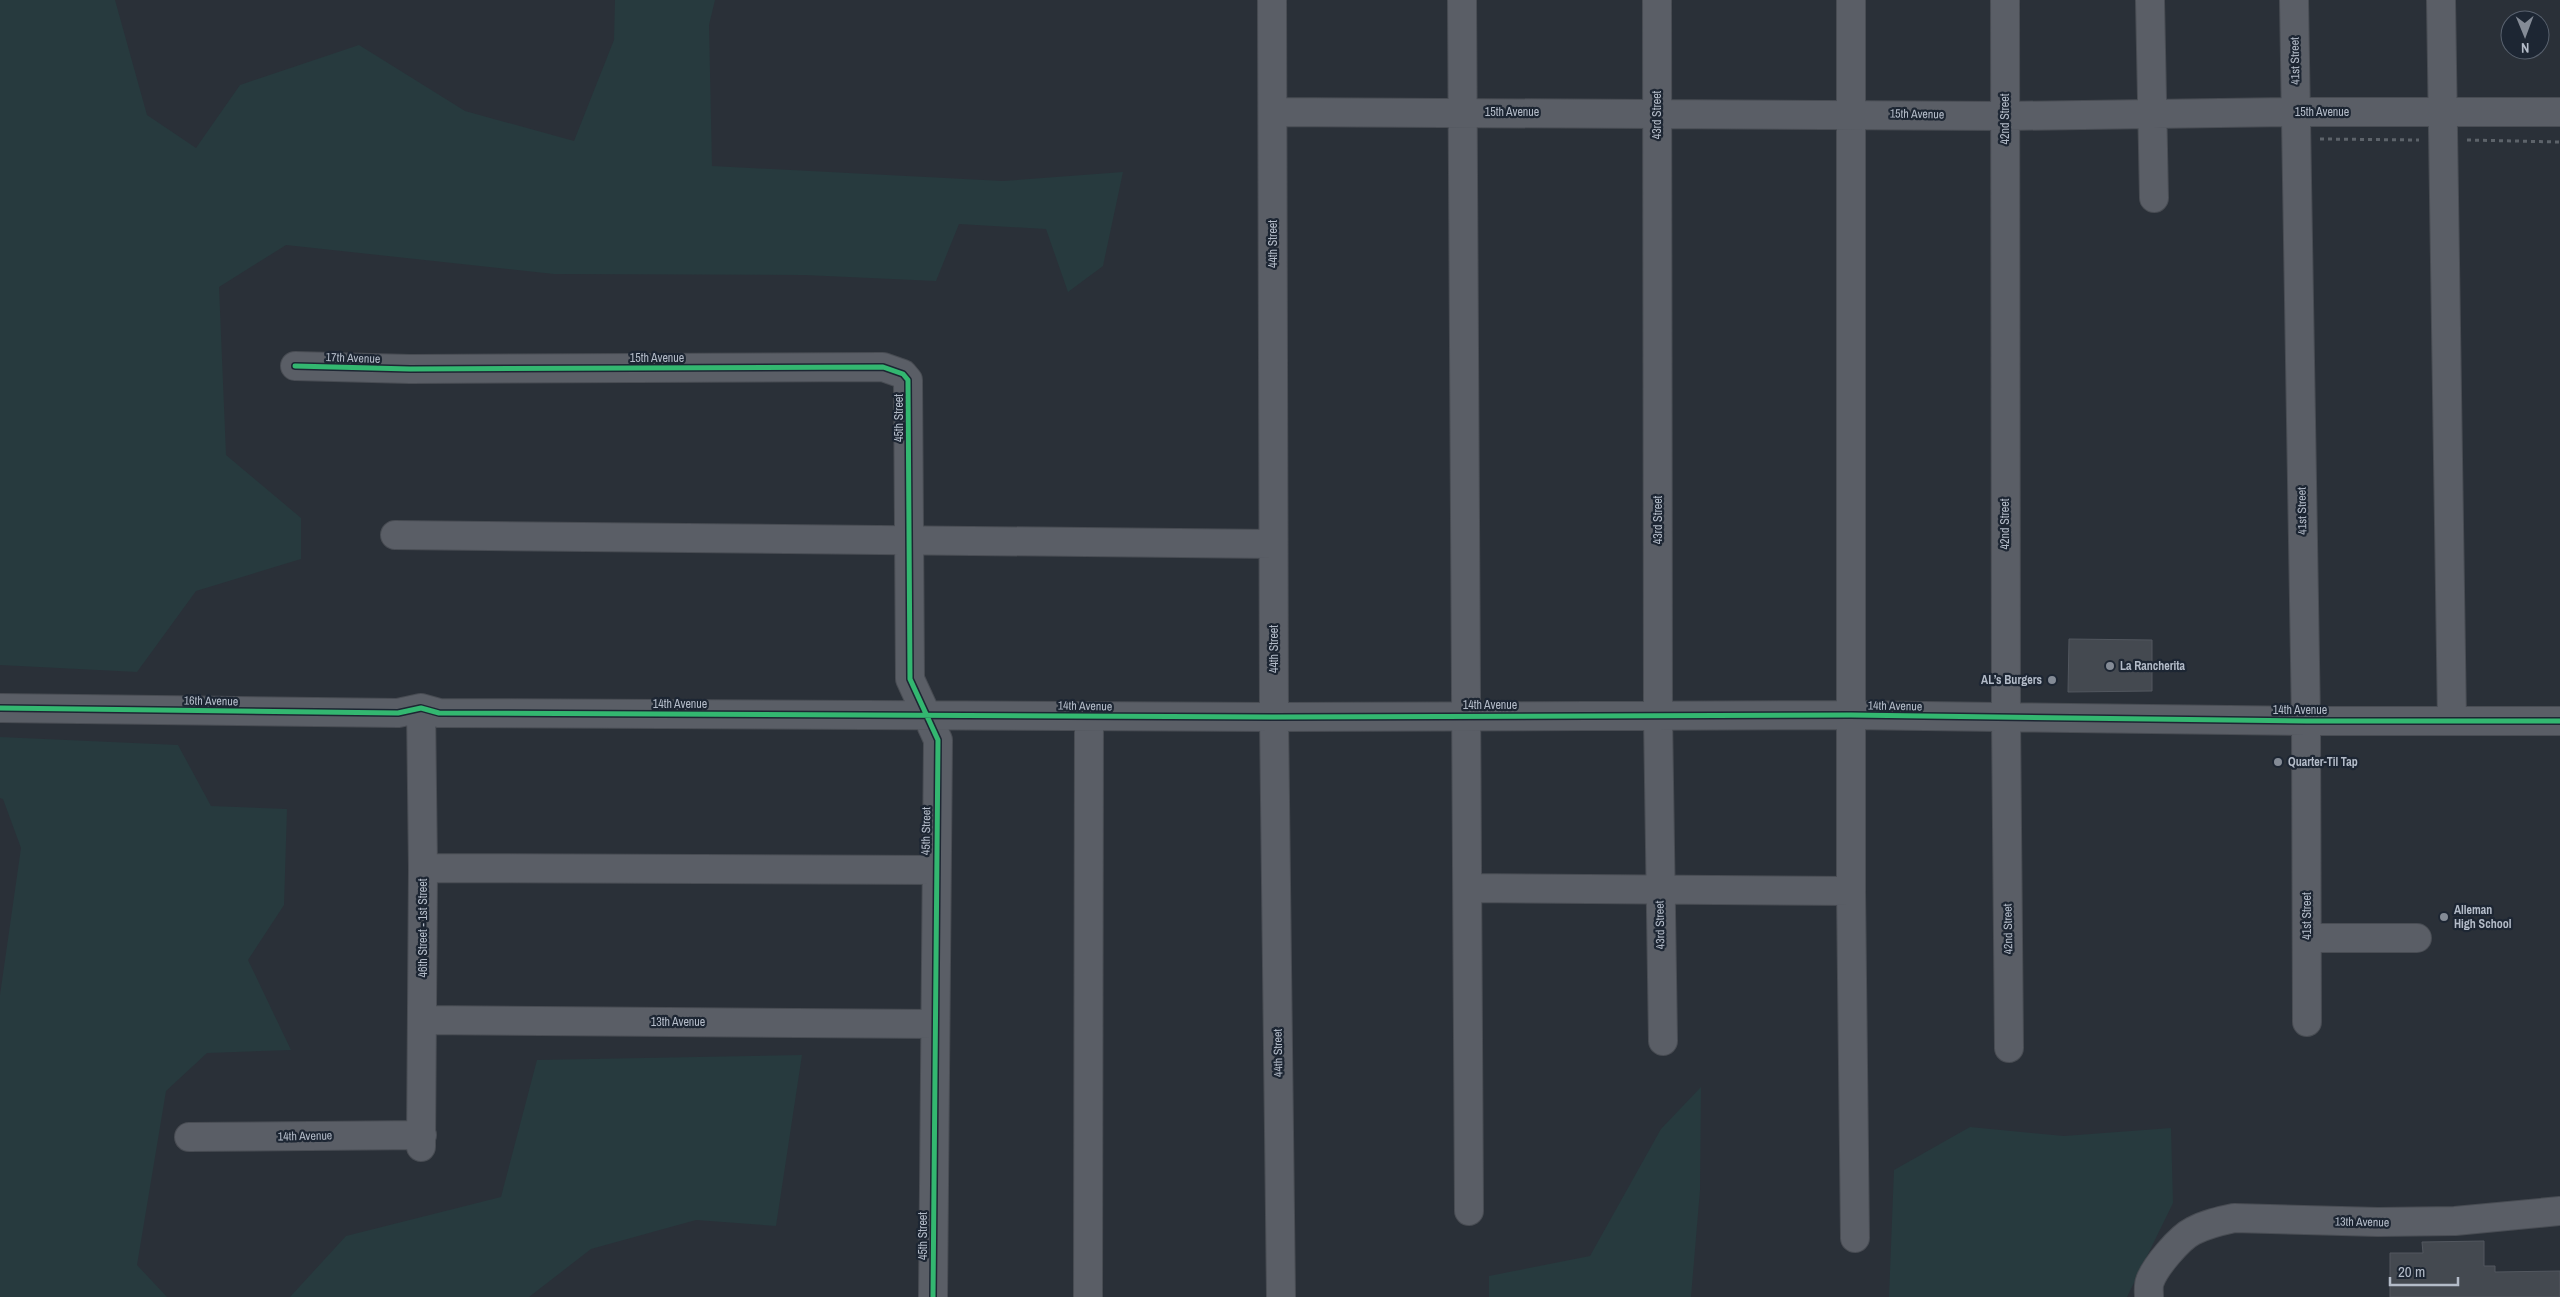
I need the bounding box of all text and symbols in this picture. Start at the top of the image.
north arrow [2500,10,2550,60]
street label: 41st Street [2287,37,2303,85]
text: N [2521,39,2530,57]
street label: 43rd Street [1649,90,1665,139]
street label: 42nd Street [1997,93,2013,144]
street label: 15th Avenue [1485,104,1539,120]
street label: 15th Avenue [2295,104,2349,120]
street label: 15th Avenue [1890,106,1944,122]
street label: 44th Street [1265,220,1281,268]
street label: 17th Avenue [325,349,381,367]
street label: 15th Avenue [630,350,684,366]
street label: 45th Street [891,394,907,442]
street label: 41st Street [2294,487,2310,535]
street label: 43rd Street [1650,495,1666,544]
street label: 42nd Street [1997,498,2013,549]
street label: 44th Street [1266,625,1282,673]
place label: La Rancherita [2120,658,2186,674]
marker: La Rancherita [2104,660,2116,672]
place label: AL’s Burgers [1981,672,2043,688]
marker: AL’s Burgers [2046,674,2058,686]
street label: 16th Avenue [184,693,238,709]
street label: 14th Avenue [653,696,707,712]
street label: 14th Avenue [1463,697,1517,713]
street label: 14th Avenue [1058,698,1112,714]
street label: 14th Avenue [1868,698,1922,714]
street label: 14th Avenue [2273,702,2327,718]
place label: Quarter-Til Tap [2288,754,2358,770]
marker: Quarter-Til Tap [2272,756,2284,768]
street label: 45th Street [918,807,934,855]
street label: 46th Street - 1st Street [415,878,431,978]
street label: 41st Street [2299,892,2315,940]
street label: 43rd Street [1652,900,1668,949]
place label: Alleman High School [2454,902,2512,932]
street label: 42nd Street [2000,903,2016,955]
marker: Alleman High School [2438,911,2450,923]
street label: 13th Avenue [651,1014,705,1030]
street label: 44th Street [1270,1029,1286,1077]
street label: 14th Avenue [278,1128,332,1144]
street label: 45th Street [915,1212,931,1260]
street label: 13th Avenue [2335,1214,2389,1230]
scale bar [2390,1254,2458,1286]
text: 20 m [2398,1261,2425,1282]

